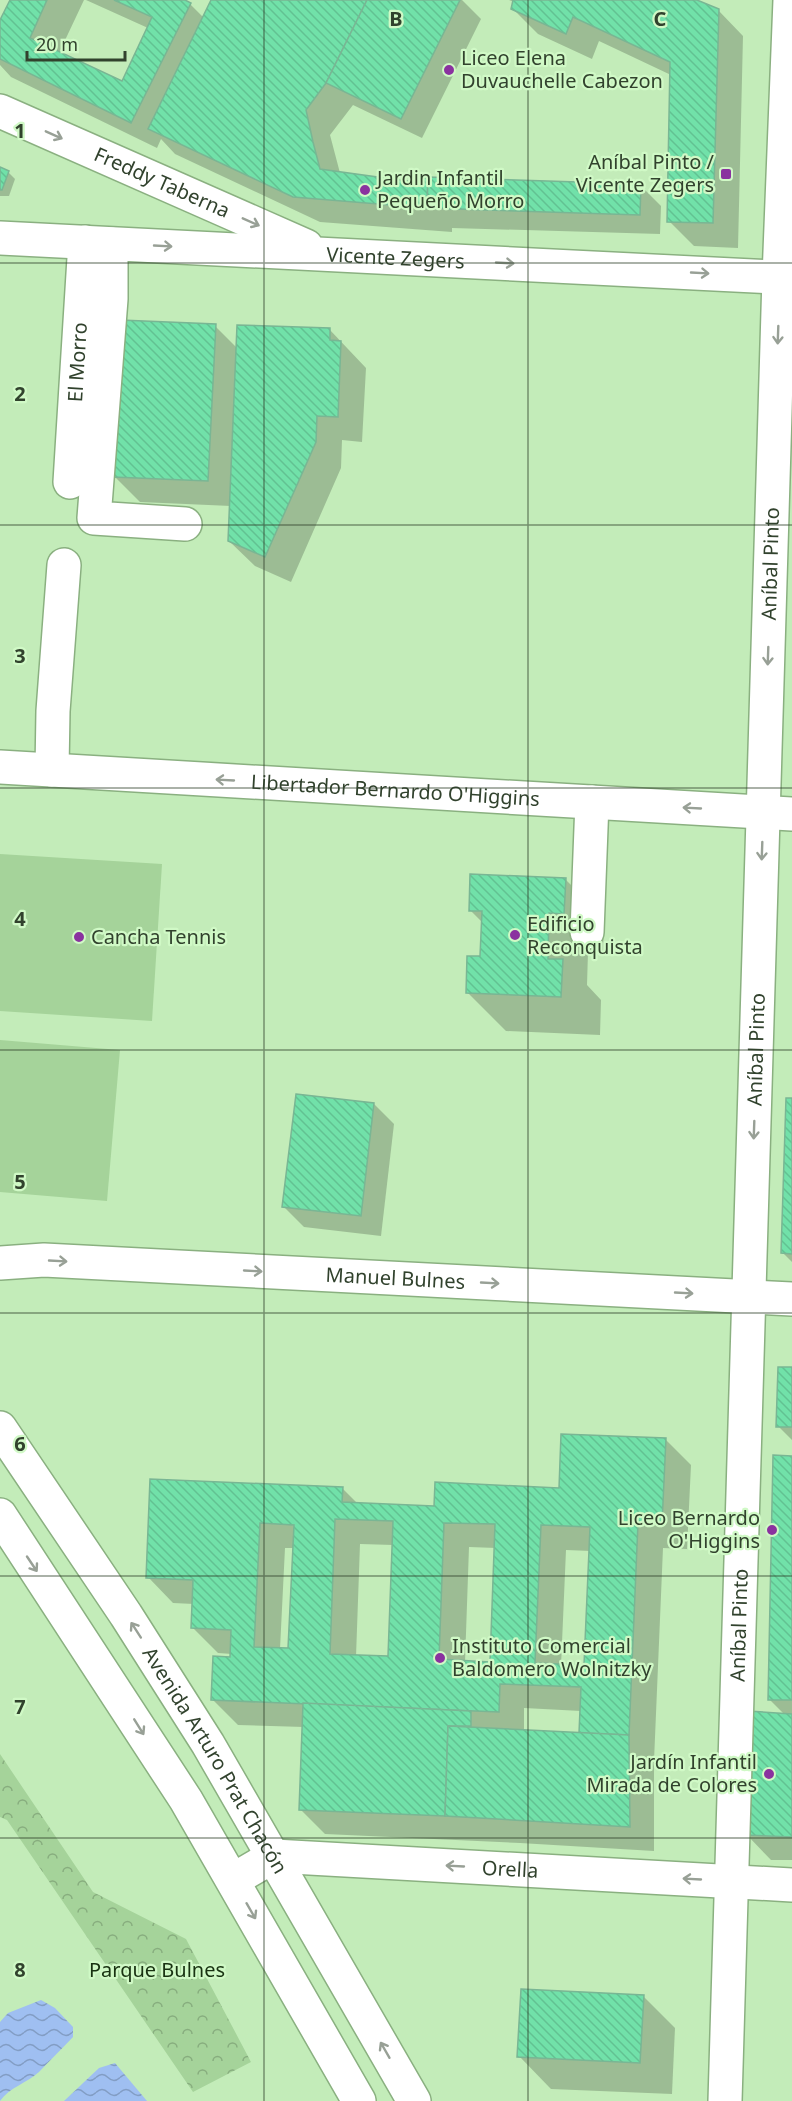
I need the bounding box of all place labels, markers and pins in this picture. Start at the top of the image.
place label: Liceo Elena Duvauchelle Cabezon [461,44,663,94]
marker: Liceo Elena Duvauchelle Cabezon [442,63,456,77]
place label: Aníbal Pinto / Vicente Zegers [576,148,715,198]
place label: Jardin Infantil Pequeño Morro [375,164,524,214]
marker: Aníbal Pinto / Vicente Zegers [719,167,733,181]
marker: Jardin Infantil Pequeño Morro [358,183,372,197]
place label: Edificio Reconquista [527,910,643,960]
place label: Cancha Tennis [91,923,226,950]
marker: Edificio Reconquista [508,928,522,942]
marker: Cancha Tennis [72,930,86,944]
place label: Liceo Bernardo O'Higgins [618,1504,760,1554]
marker: Liceo Bernardo O'Higgins [765,1523,779,1537]
place label: Instituto Comercial Baldomero Wolnitzky [452,1632,652,1682]
marker: Instituto Comercial Baldomero Wolnitzky [433,1651,447,1665]
place label: Jardín Infantil Mirada de Colores [586,1748,757,1798]
marker: Jardín Infantil Mirada de Colores [762,1767,776,1781]

